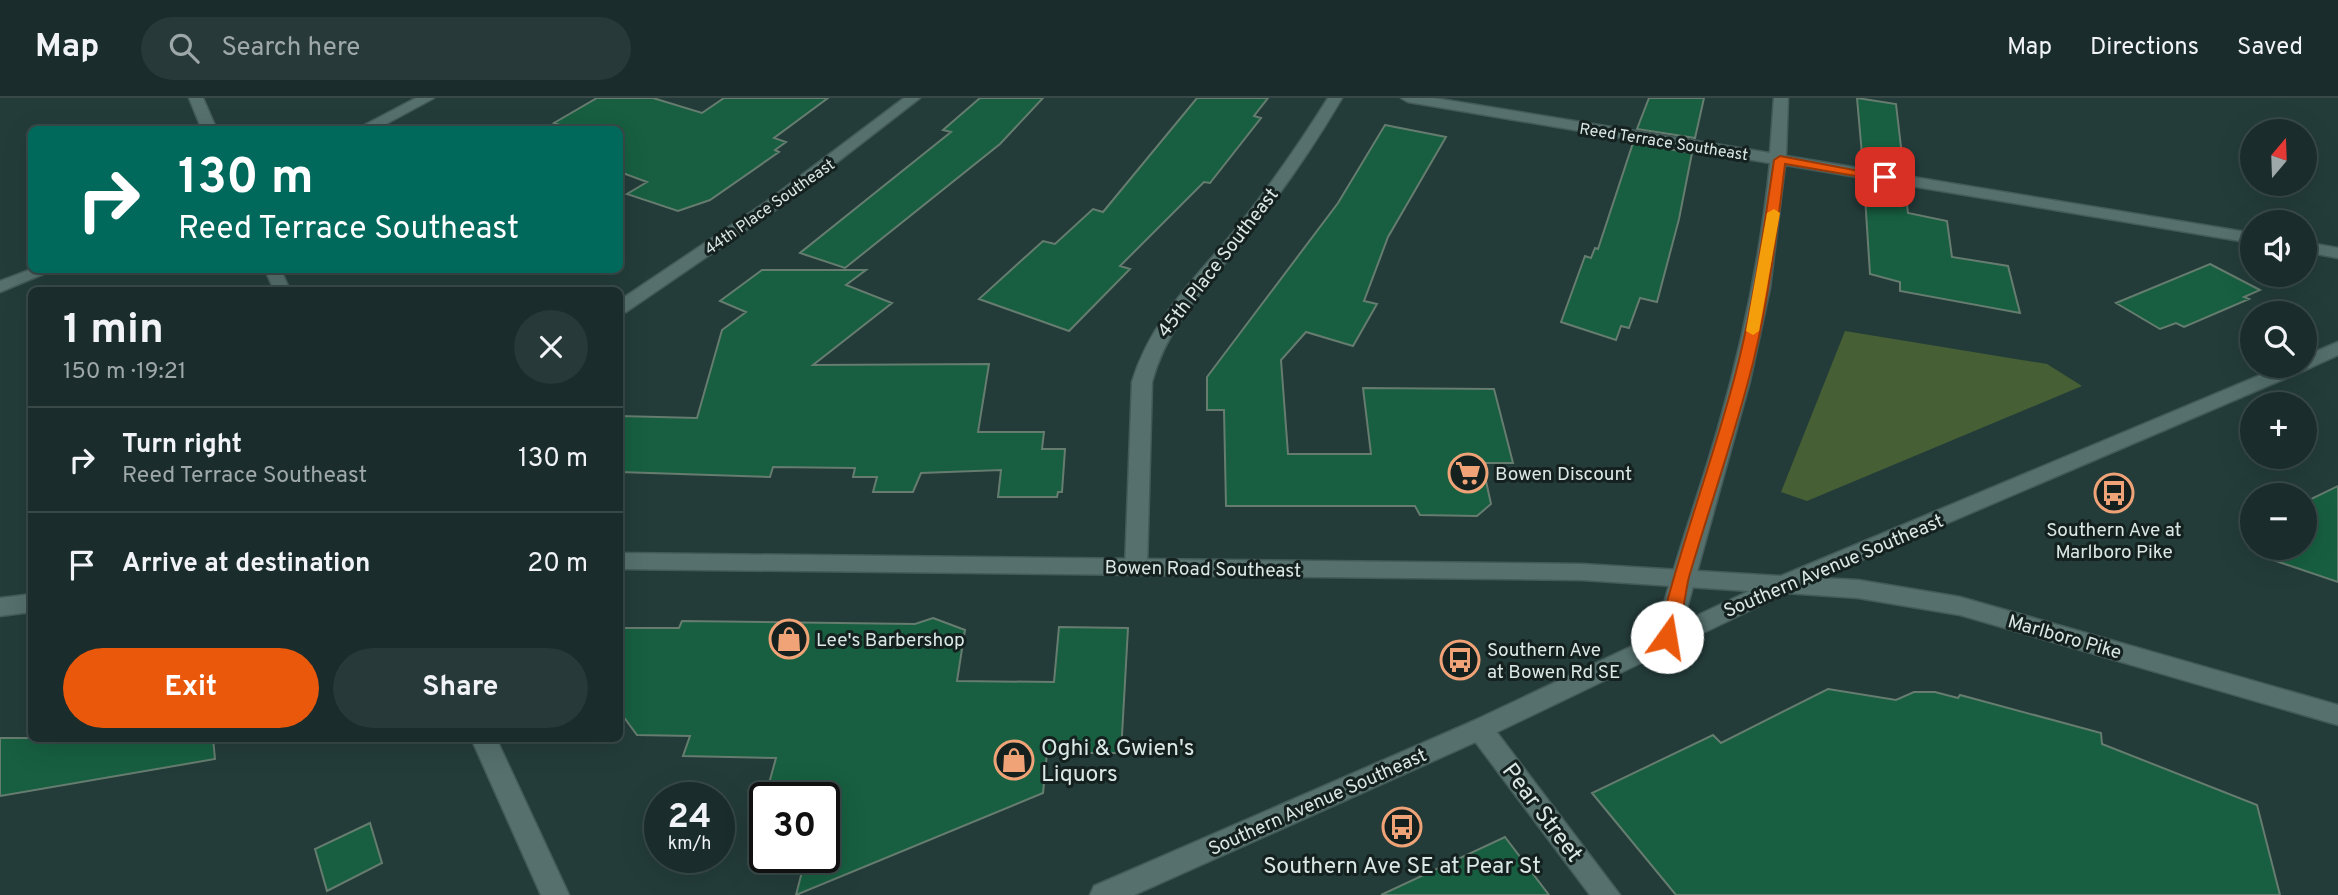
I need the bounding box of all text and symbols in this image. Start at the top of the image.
search box [141,17,631,80]
text: Map [35,27,99,69]
icon: search [165,29,203,67]
text: Search here [221,32,360,65]
text: Map [2007,33,2052,63]
text: Directions [2090,33,2199,63]
text: Saved [2237,33,2303,63]
north arrow [2240,119,2317,196]
map controls [2240,119,2317,560]
street label: Reed Terrace Southeast [1578,120,1749,166]
pin [1855,147,1915,207]
text: 130 m [178,149,314,211]
icon: right [63,154,154,245]
street label: 44th Place Southeast [701,155,839,260]
icon: arrive [1866,158,1904,196]
street label: 45th Place Southeast [1153,184,1284,343]
text: Reed Terrace Southeast [178,210,519,250]
button: sound [2240,210,2317,287]
button: search [2240,301,2317,378]
text: 1 min [63,305,164,358]
button: close [514,310,588,384]
text: 150 m · 19:21 [63,358,186,387]
button: + [2240,392,2317,469]
text: Turn right [122,429,242,462]
icon: right [63,441,101,479]
text: 130 m [518,443,588,476]
supermarket icon: Bowen Discount [1447,452,1489,494]
text: Reed Terrace Southeast [122,462,367,491]
place label: Bowen Discount [1495,463,1632,487]
bus stop icon: Southern Ave at Marlboro Pike [2093,472,2135,514]
button: − [2240,483,2317,560]
street label: Southern Avenue Southeast [1720,510,1947,624]
place label: Southern Ave at Marlboro Pike [2046,519,2182,565]
icon: arrive [63,546,101,584]
text: Arrive at destination [122,548,370,581]
text: 20 m [527,548,588,581]
street label: Bowen Road Southeast [1104,556,1301,584]
position arrow [1630,600,1704,674]
street label: Marlboro Pike [2005,610,2124,666]
shop icon: Lee's Barbershop [768,618,810,660]
place label: Lee's Barbershop [816,629,965,653]
bus stop icon: Southern Ave at Bowen Rd SE [1439,639,1481,681]
place label: Southern Ave at Bowen Rd SE [1487,639,1620,685]
button: Exit [63,648,319,728]
button: Share [333,648,588,728]
place label: Oghi & Gwien's Liquors [1041,735,1195,790]
shop icon: Oghi & Gwien's Liquors [993,739,1035,781]
street label: Southern Avenue Southeast [1205,744,1431,862]
street label: Pear Street [1494,758,1588,869]
speed limit sign: 30 [749,782,840,873]
text: 24 [668,796,711,840]
bus stop icon: Southern Ave SE at Pear St [1381,806,1423,848]
text: km/h [668,833,711,856]
place label: Southern Ave SE at Pear St [1263,853,1541,882]

